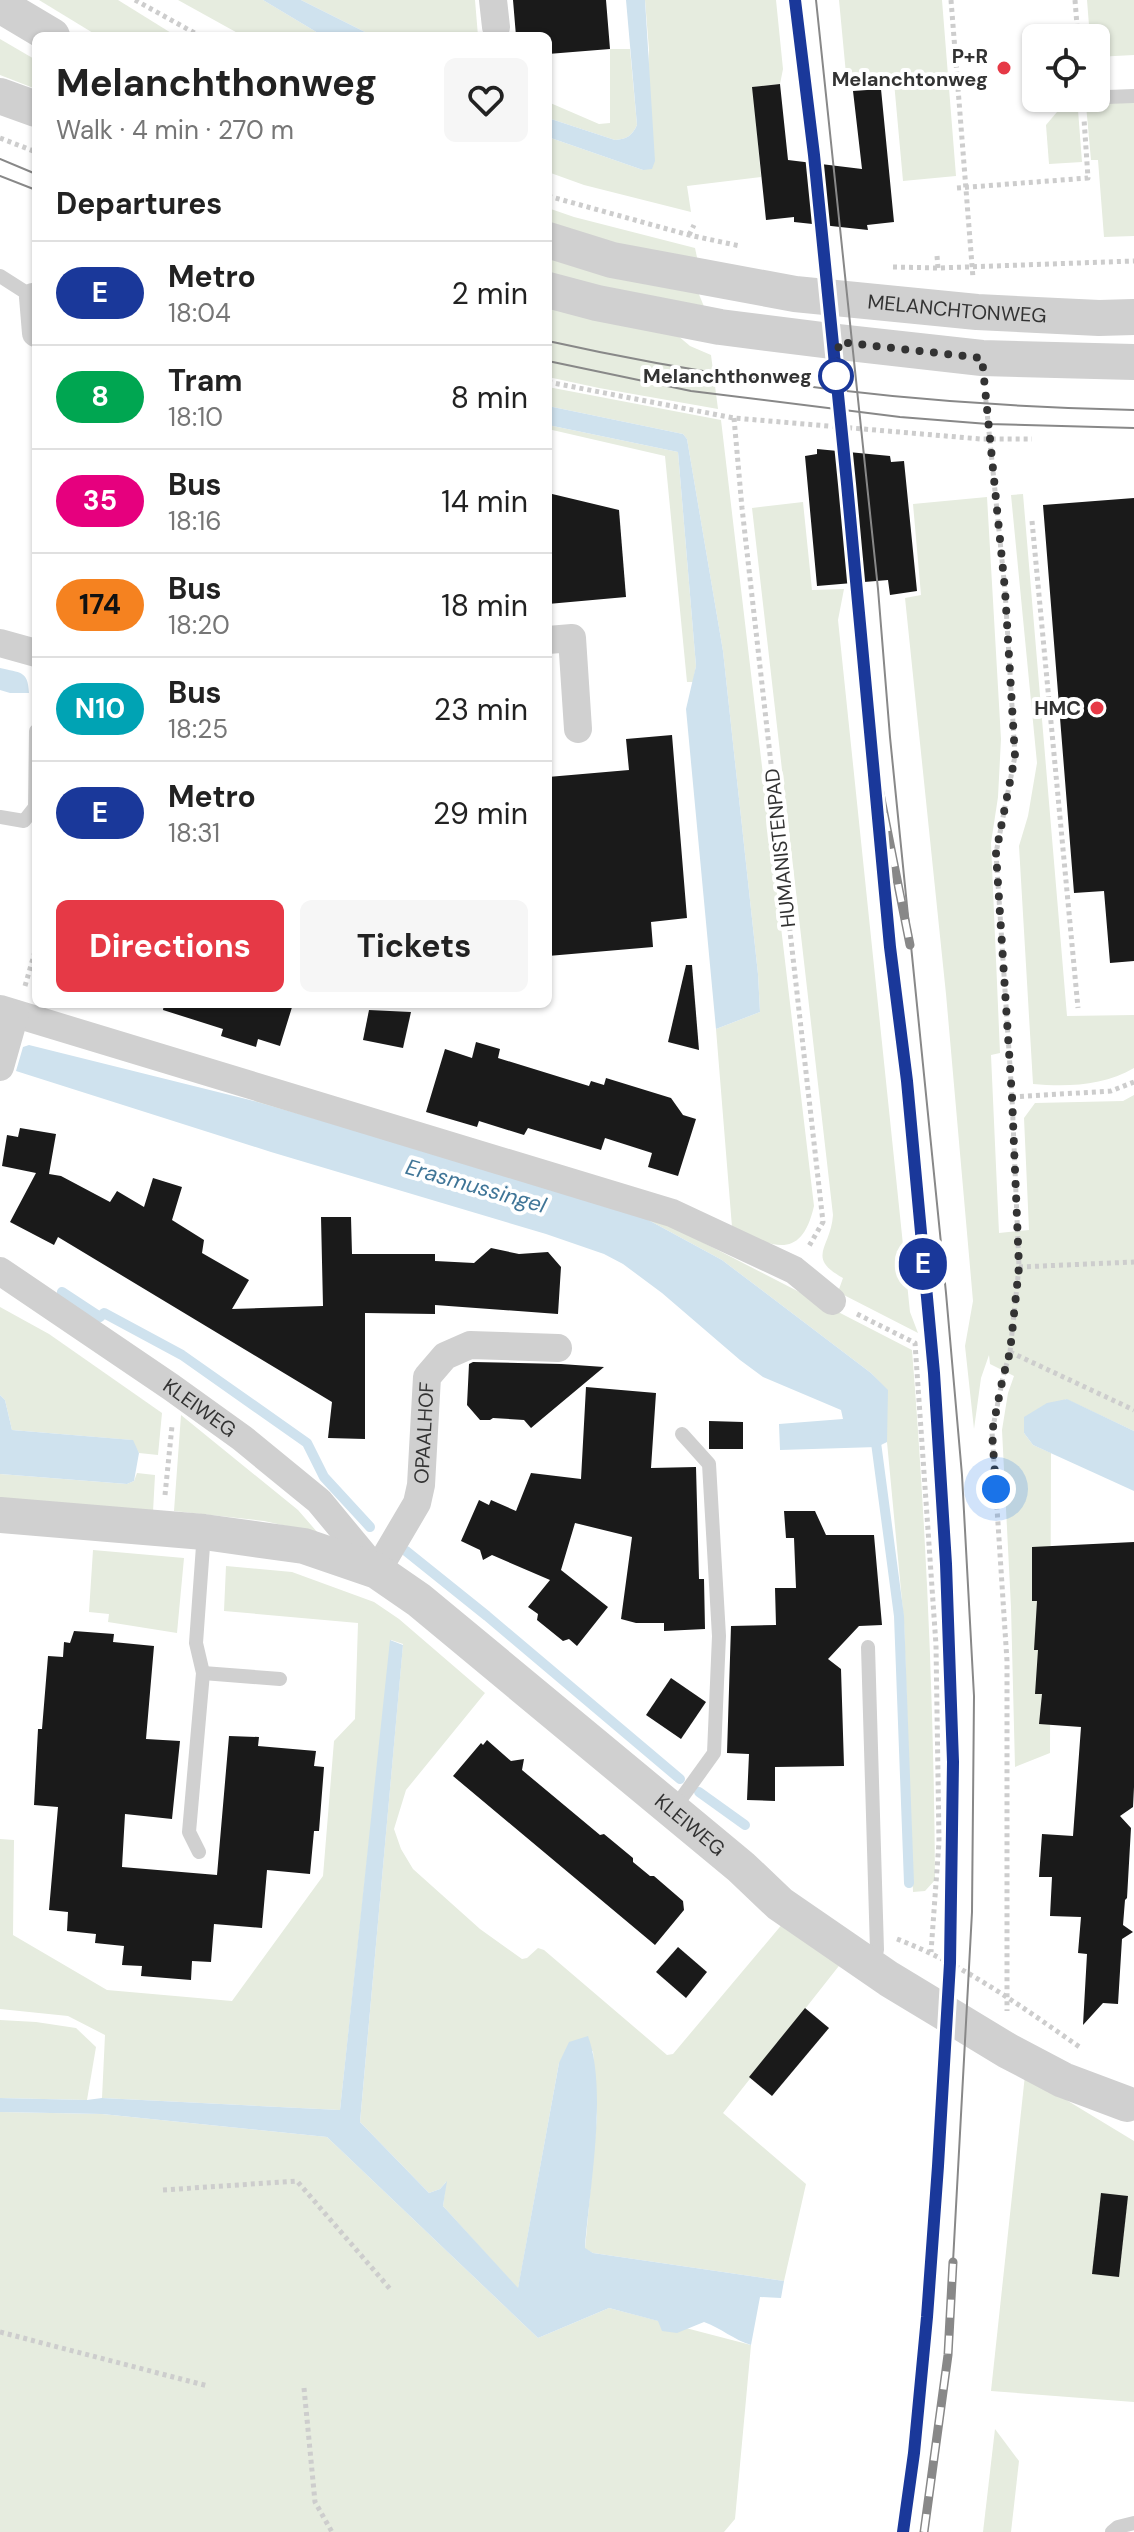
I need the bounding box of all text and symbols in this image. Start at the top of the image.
map controls [1022,24,1110,112]
button: locate [1022,24,1110,112]
place label: P+R Melanchtonweg [832,43,988,92]
text: Melanchthonweg [56,58,377,108]
button: heart [444,58,528,142]
marker: P+R Melanchtonweg [995,59,1013,77]
text: Walk · 4 min · 270 m [56,113,294,147]
text: Departures [56,184,222,223]
text: Metro [168,257,256,296]
text: E [92,274,108,311]
text: 2 min [452,274,528,313]
street label: MELANCHTONWEG [866,288,1047,328]
text: 18:04 [168,296,231,330]
marker: Melanchthonweg [819,359,853,393]
text: Tram [168,361,243,400]
place label: Melanchthonweg [643,363,812,389]
text: 8 [91,378,109,415]
text: 8 min [451,378,528,417]
text: 18:10 [168,400,223,434]
text: Bus [168,465,222,504]
text: 35 [83,482,117,519]
text: 14 min [441,482,528,521]
text: 18:16 [168,504,222,538]
text: Bus [168,569,222,608]
text: 174 [79,586,121,623]
text: 18 min [441,586,528,625]
text: 18:20 [168,608,230,642]
text: Bus [168,673,222,712]
text: N10 [75,690,125,727]
text: 23 min [434,690,528,729]
place label: HMC [1034,695,1081,721]
marker: HMC [1088,699,1106,717]
text: 18:25 [168,712,228,746]
street label: HUMANISTENPAD [759,767,801,929]
text: Metro [168,777,256,816]
text: E [92,794,108,831]
text: 29 min [433,794,528,833]
text: 18:31 [168,816,220,850]
button: Directions [56,900,284,992]
button: Tickets [300,900,528,992]
water label: Erasmussingel [402,1152,551,1220]
line badge: E [897,1238,949,1290]
text: E [915,1245,931,1282]
street label: KLEIWEG [158,1372,241,1443]
street label: OPAALHOF [408,1381,440,1485]
your location [976,1469,1016,1509]
street label: KLEIWEG [649,1788,731,1862]

